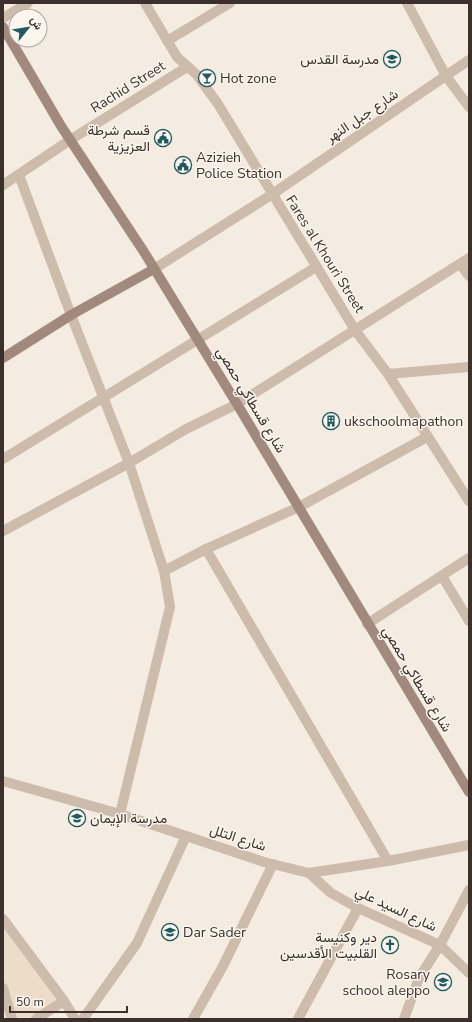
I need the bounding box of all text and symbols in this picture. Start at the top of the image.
north arrow [8,8,48,48]
text: ش [26,14,46,33]
school or university icon: مدرسة القدس [382,49,402,69]
place label: مدرسة القدس [300,50,379,69]
street label: Rachid Street [87,57,169,117]
bar icon: Hot zone [197,68,217,88]
place label: Hot zone [220,69,276,88]
street label: شارع جبل النهر [321,85,402,149]
place label: قسم شرطة العزيزية [88,121,150,156]
public building icon: قسم شرطة العزيزية [153,128,173,148]
place label: Azizieh Police Station [196,148,282,183]
public building icon: Azizieh Police Station [173,155,193,175]
street label: Fares al Khouri Street [281,192,369,316]
street label: شارع قسطاكي حمصي [210,343,290,458]
building icon: ukschoolmapathon [321,411,341,431]
place label: ukschoolmapathon [344,412,463,431]
street label: شارع قسطاكي حمصي [376,622,456,737]
school or university icon: مدرسة الإيمان [67,808,87,828]
place label: مدرسة الإيمان [90,809,167,828]
street label: شارع التلل [207,820,269,857]
street label: شارع السيد علي [351,882,440,938]
school or university icon: Dar Sader [160,922,180,942]
place label: Dar Sader [183,923,246,942]
place label: دير وكنيسة القلبيت الأقدسين [280,928,377,963]
church icon: دير وكنيسة القلبيت الأقدسين [380,935,400,955]
place label: Rosary school aleppo [342,965,431,1000]
school or university icon: Rosary school aleppo [433,972,453,992]
scale bar [10,988,127,1014]
text: 50 m [16,994,44,1010]

